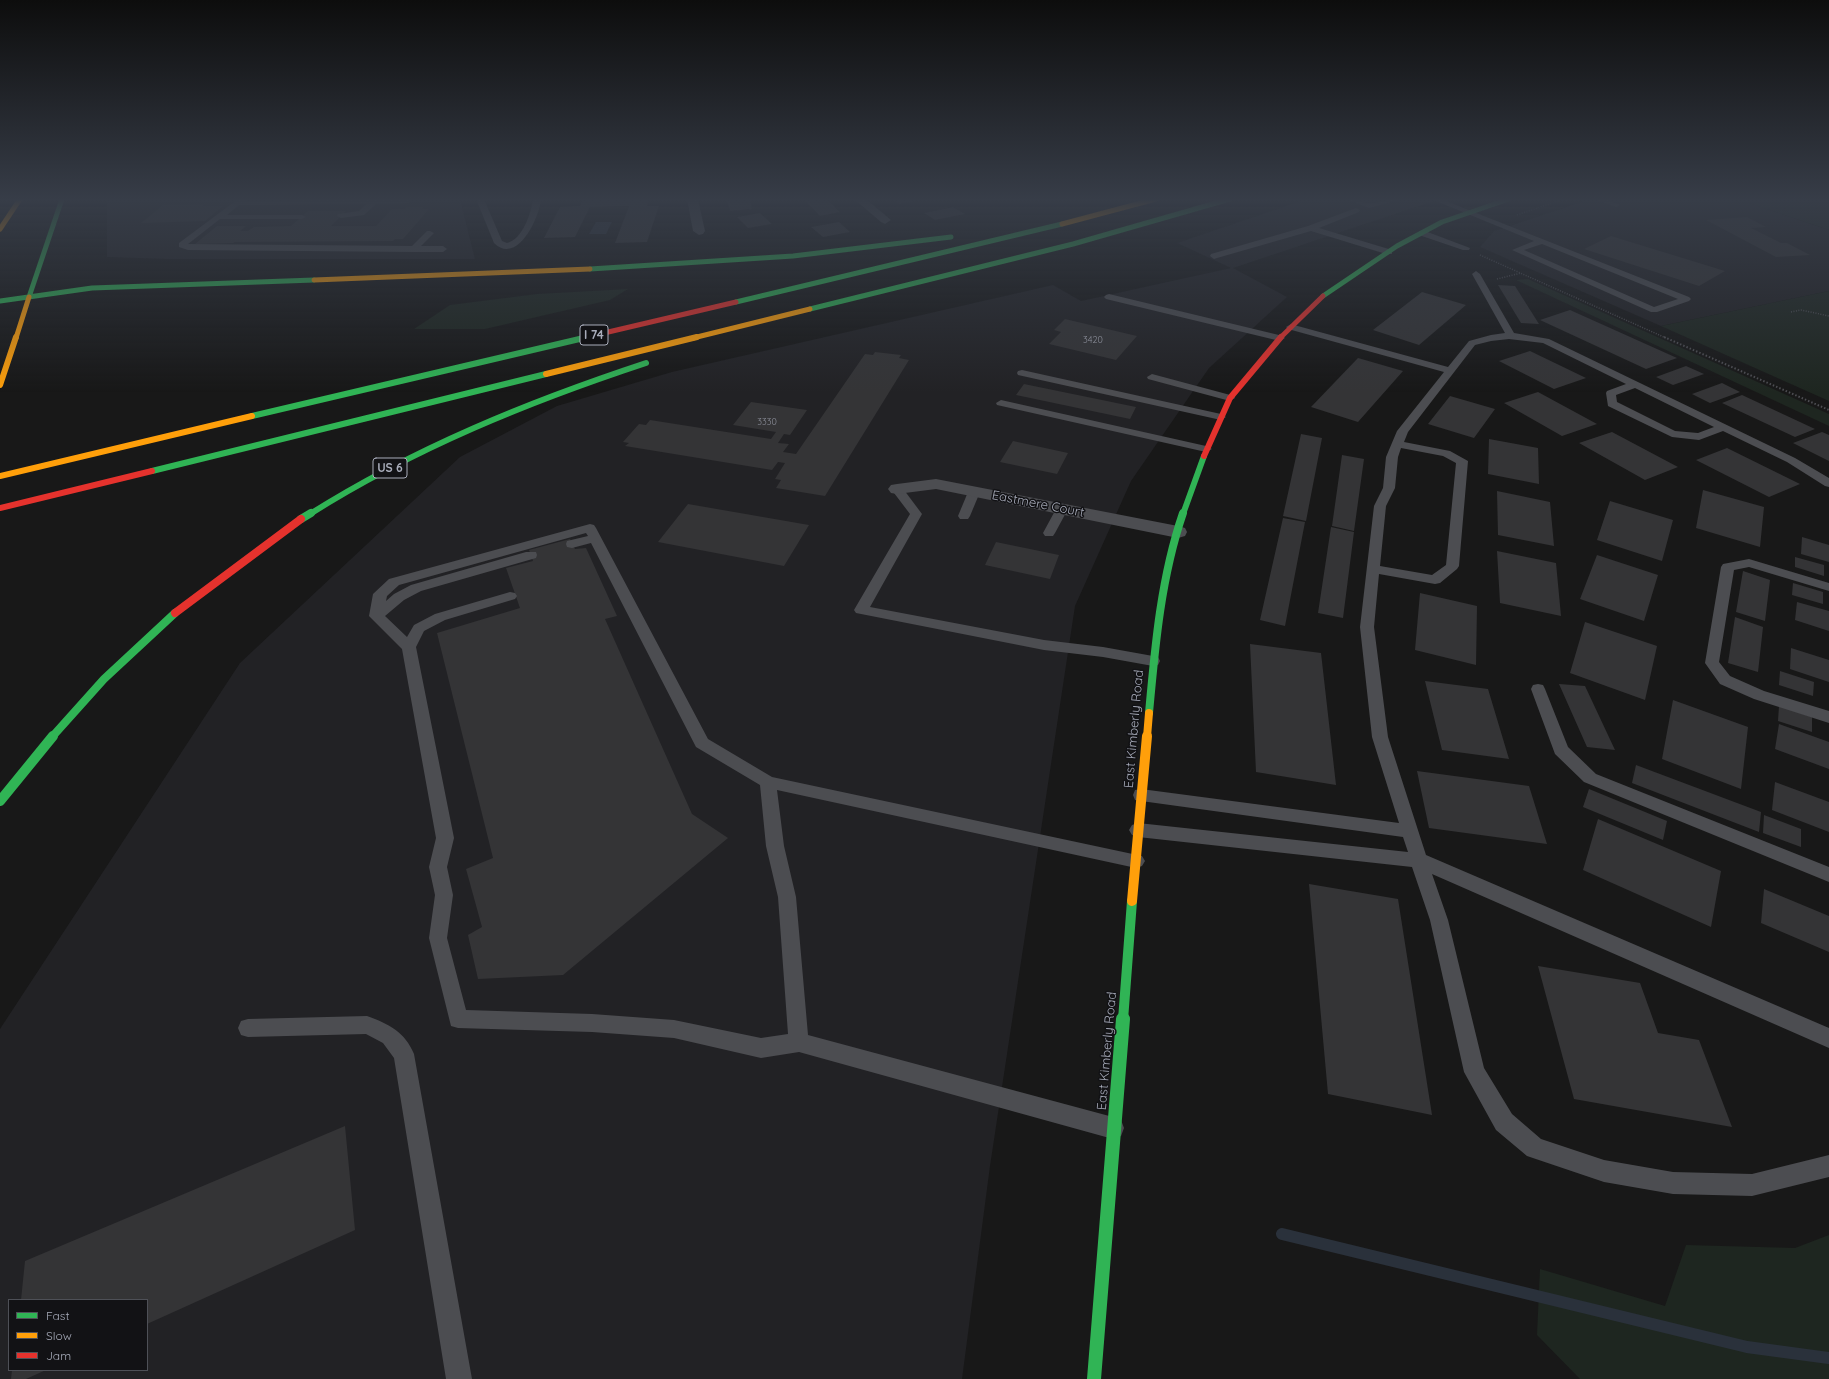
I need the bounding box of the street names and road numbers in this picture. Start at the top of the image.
road number: I 74 [580,325,608,345]
road number: US 6 [373,458,407,478]
street label: Eastmere Court [991,487,1085,521]
street label: East Kimberly Road [1121,669,1147,789]
street label: East Kimberly Road [1094,991,1120,1111]

